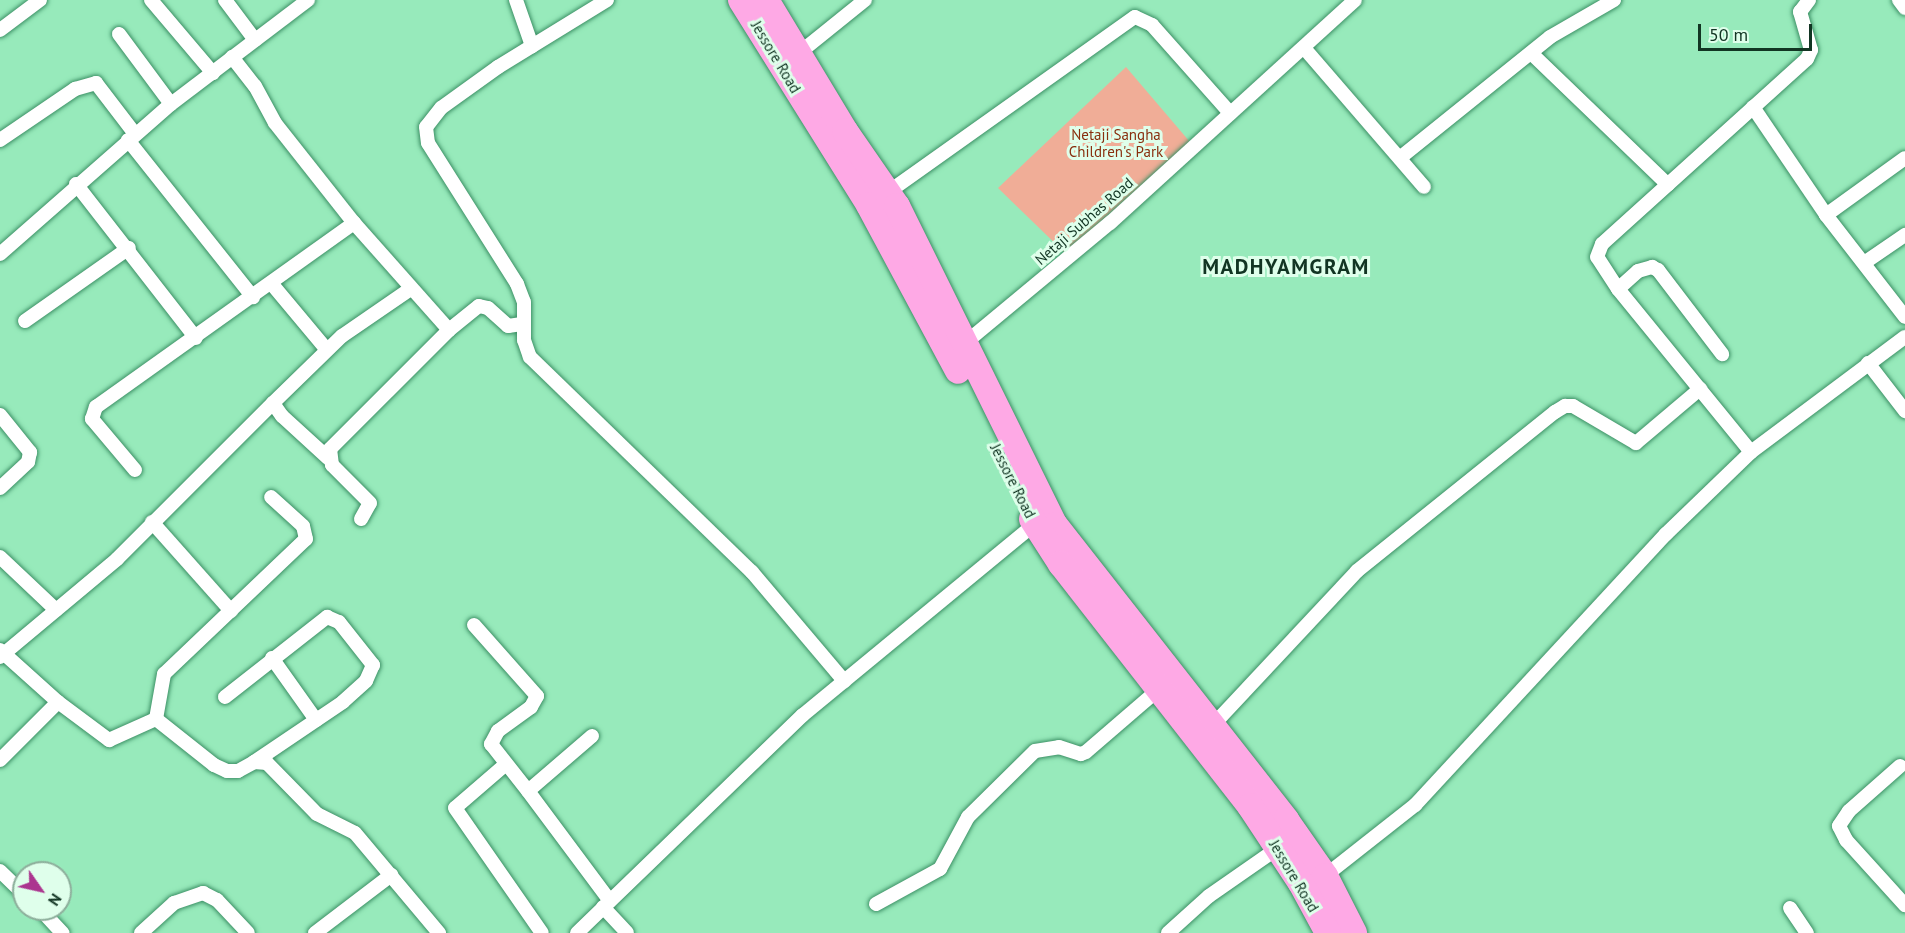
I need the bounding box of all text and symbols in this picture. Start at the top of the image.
scale bar [1701,12,1815,50]
street label: Jessore Road [747,18,805,96]
text: 50 m [1709,23,1748,46]
park label: Netaji Sangha Children's Park [1069,125,1163,160]
street label: Netaji Subhas Road [1031,173,1137,269]
district label: MADHYAMGRAM [1202,254,1370,280]
street label: Jessore Road [987,441,1039,521]
street label: Jessore Road [1265,837,1323,915]
north arrow [12,861,72,921]
text: N [44,890,66,910]

